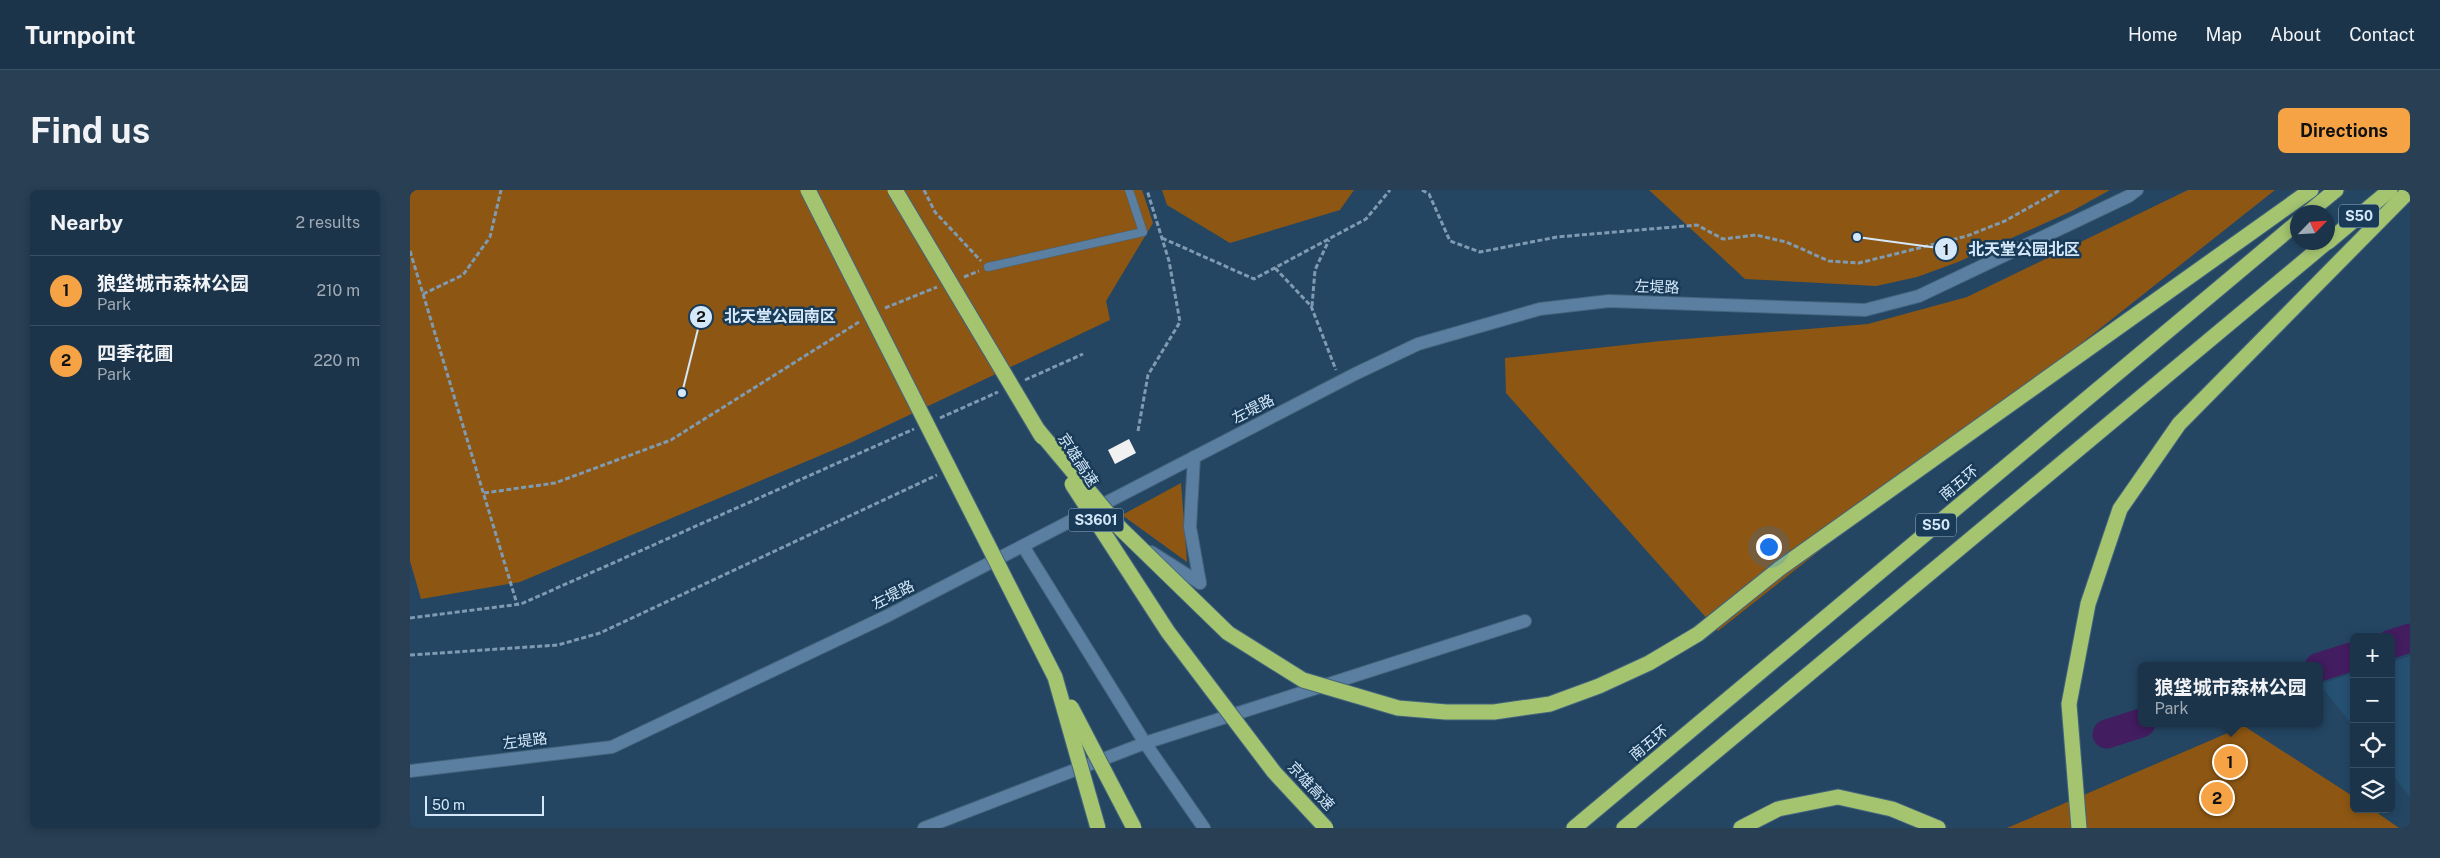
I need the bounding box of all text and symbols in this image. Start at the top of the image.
text: Turnpoint [25,21,135,49]
text: Home [2128,24,2178,45]
text: Map [2206,24,2242,45]
text: About [2270,24,2321,45]
text: Contact [2349,24,2415,45]
button: Directions [2278,108,2410,153]
text: Find us [30,110,150,151]
north arrow [2290,205,2335,250]
road number: S50 [2339,205,2379,228]
text: Nearby [50,210,123,235]
text: 2 results [295,213,360,232]
callout: 北天堂公园北区 [1933,234,2090,265]
text: 北天堂公园北区 [1968,240,2080,259]
text: 1 [1943,241,1949,258]
text: 狼垡城市森林公园 [97,272,249,294]
street label: 左堤路 [1634,277,1680,296]
text: 1 [63,281,69,300]
text: 210 m [316,281,360,300]
text: Park [97,295,131,314]
callout: 北天堂公园南区 [689,301,846,332]
text: 北天堂公园南区 [724,307,836,326]
text: 2 [696,308,706,325]
text: 四季花圃 [97,342,173,364]
text: 2 [61,351,71,370]
text: 220 m [313,351,360,370]
text: Park [97,365,131,384]
street label: 左堤路 [1229,391,1277,426]
street label: 京雄高速 [1055,430,1102,490]
street label: 南五环 [1936,462,1981,504]
road number: S3601 [1068,508,1124,532]
road number: S50 [1916,514,1956,536]
your location [1756,534,1782,560]
street label: 左堤路 [869,577,917,612]
map controls [2350,633,2395,813]
button: + [2350,633,2395,678]
popup [2138,662,2323,727]
text: 狼垡城市森林公园 [2154,676,2307,698]
button: − [2350,678,2395,723]
text: Park [2154,699,2189,718]
street label: 南五环 [1626,722,1671,764]
button: locate [2350,723,2395,768]
street label: 左堤路 [502,729,548,752]
pin: 1 [2214,743,2246,781]
street label: 京雄高速 [1285,758,1338,813]
button: layers [2350,768,2395,813]
pin: 2 [2201,779,2233,817]
scale bar [425,793,544,816]
text: 50 m [432,797,465,813]

